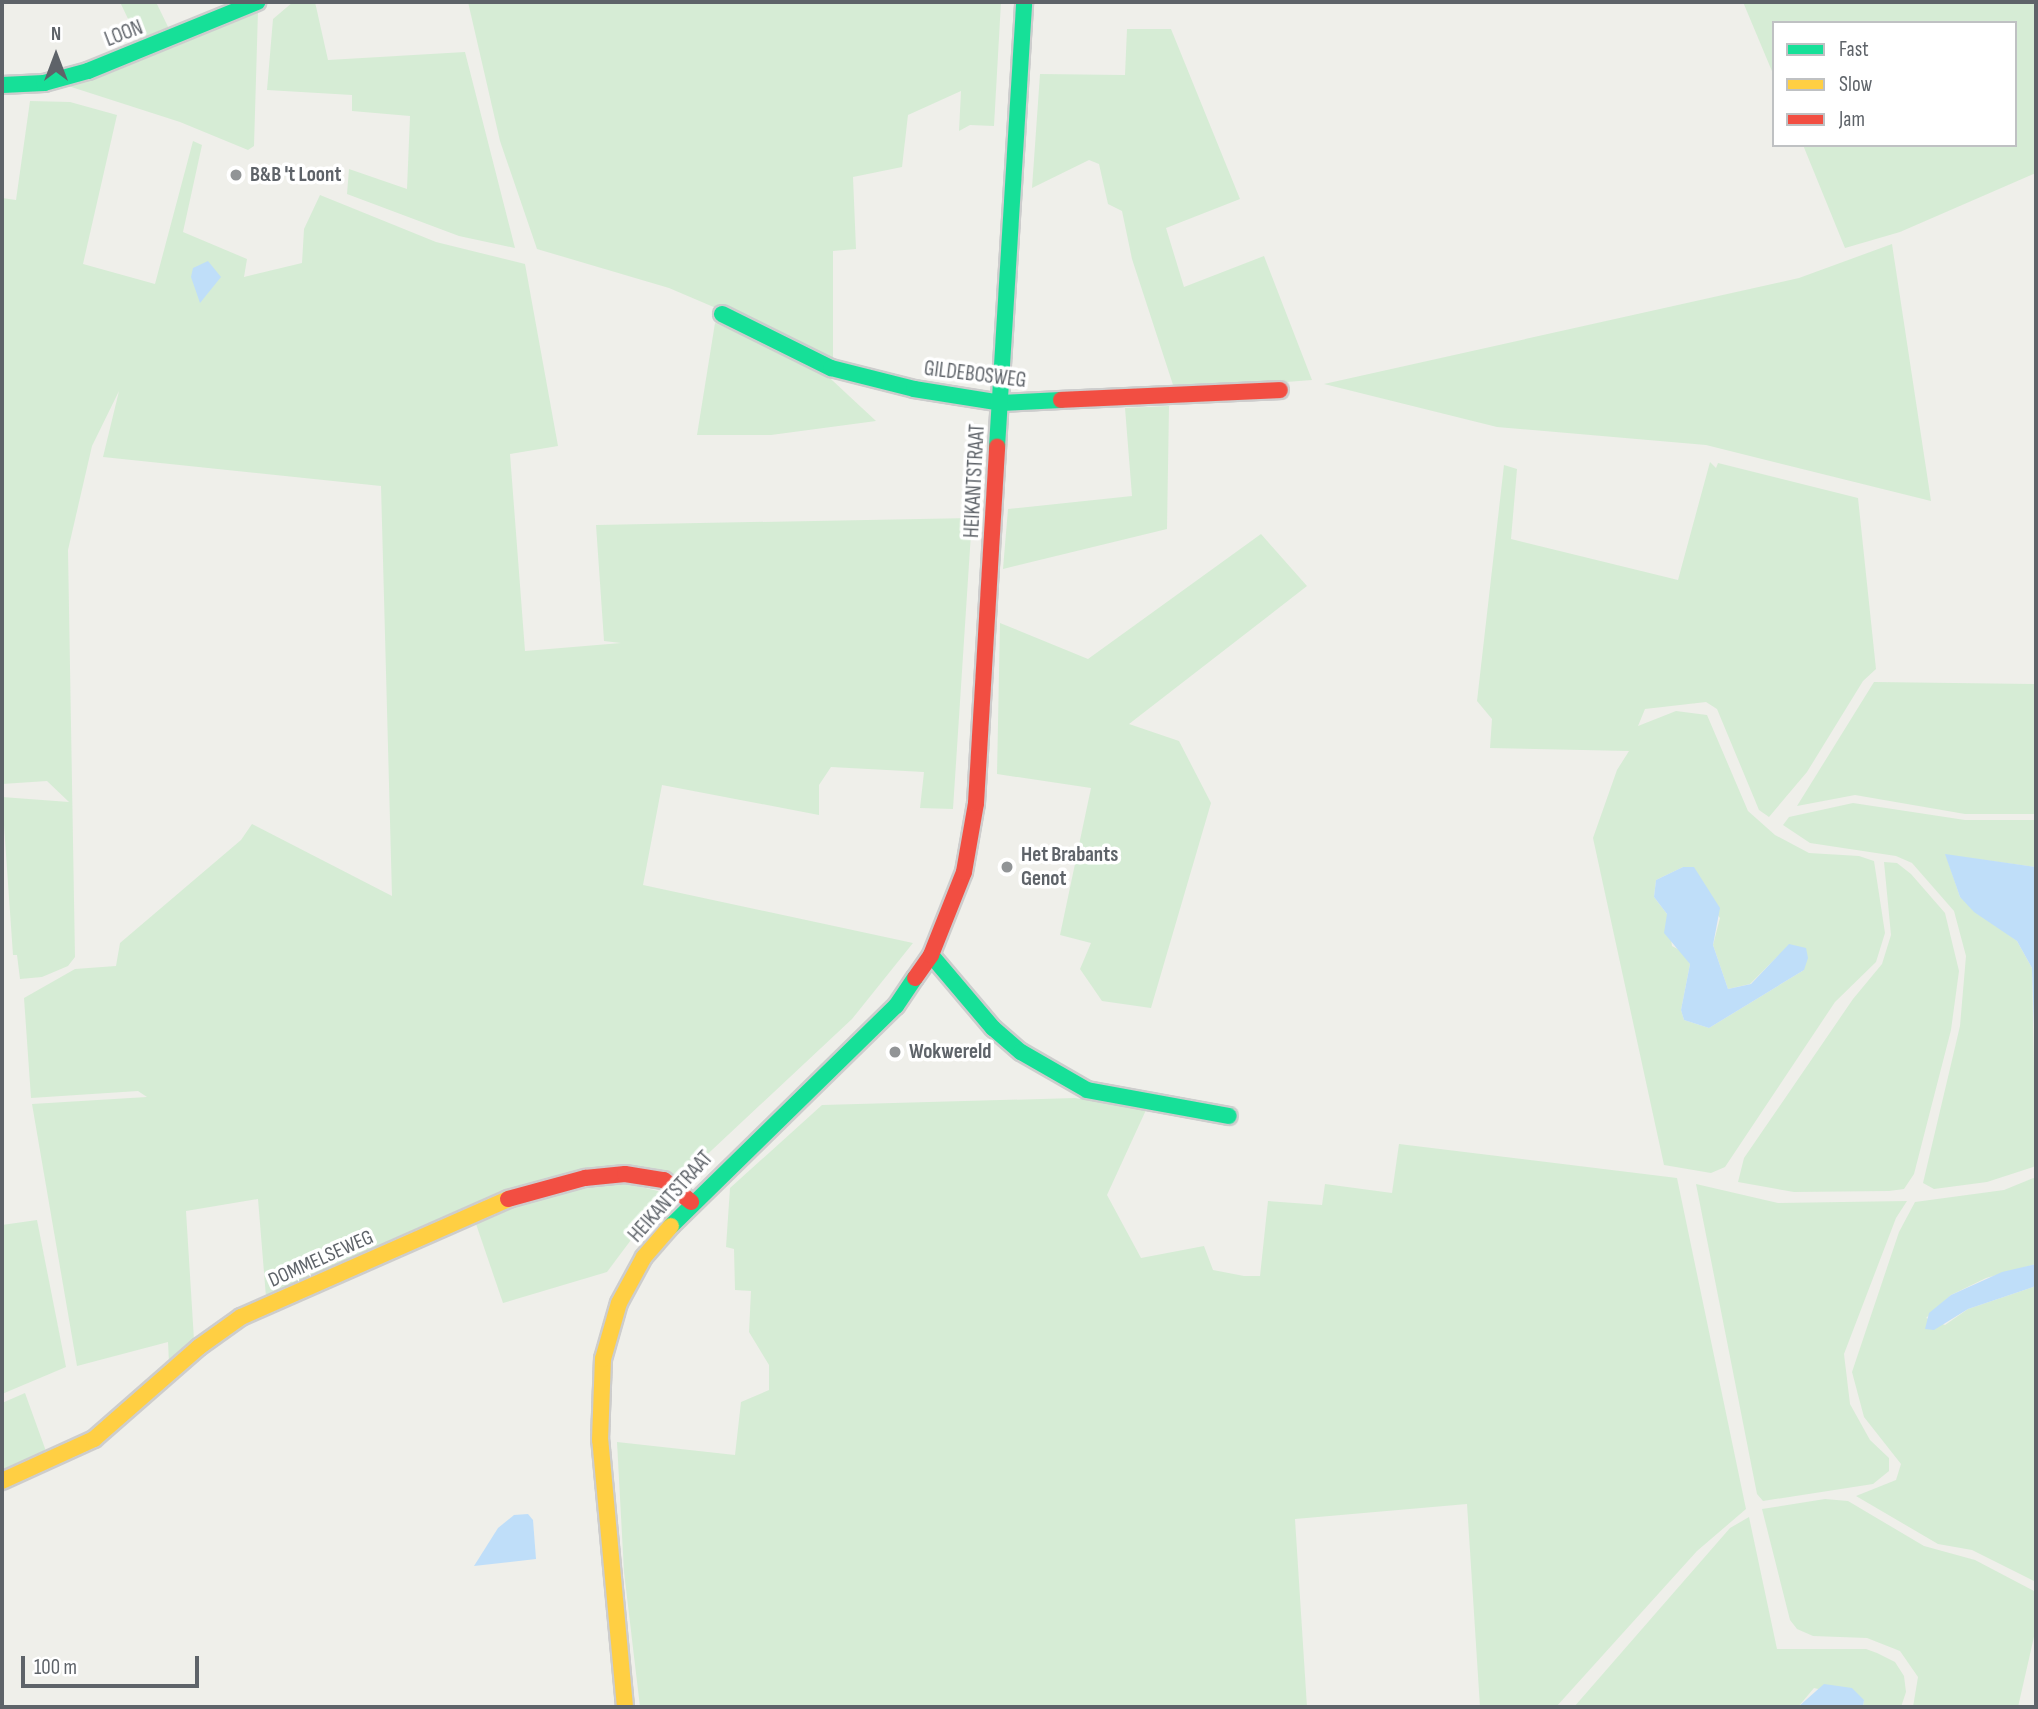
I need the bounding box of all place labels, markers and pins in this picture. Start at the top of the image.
place label: B&B 't Loont [250,162,341,188]
marker: B&B 't Loont [228,167,244,183]
place label: Het Brabants Genot [1021,842,1118,892]
marker: Het Brabants Genot [999,859,1015,875]
place label: Wokwereld [909,1039,991,1065]
marker: Wokwereld [887,1044,903,1060]

